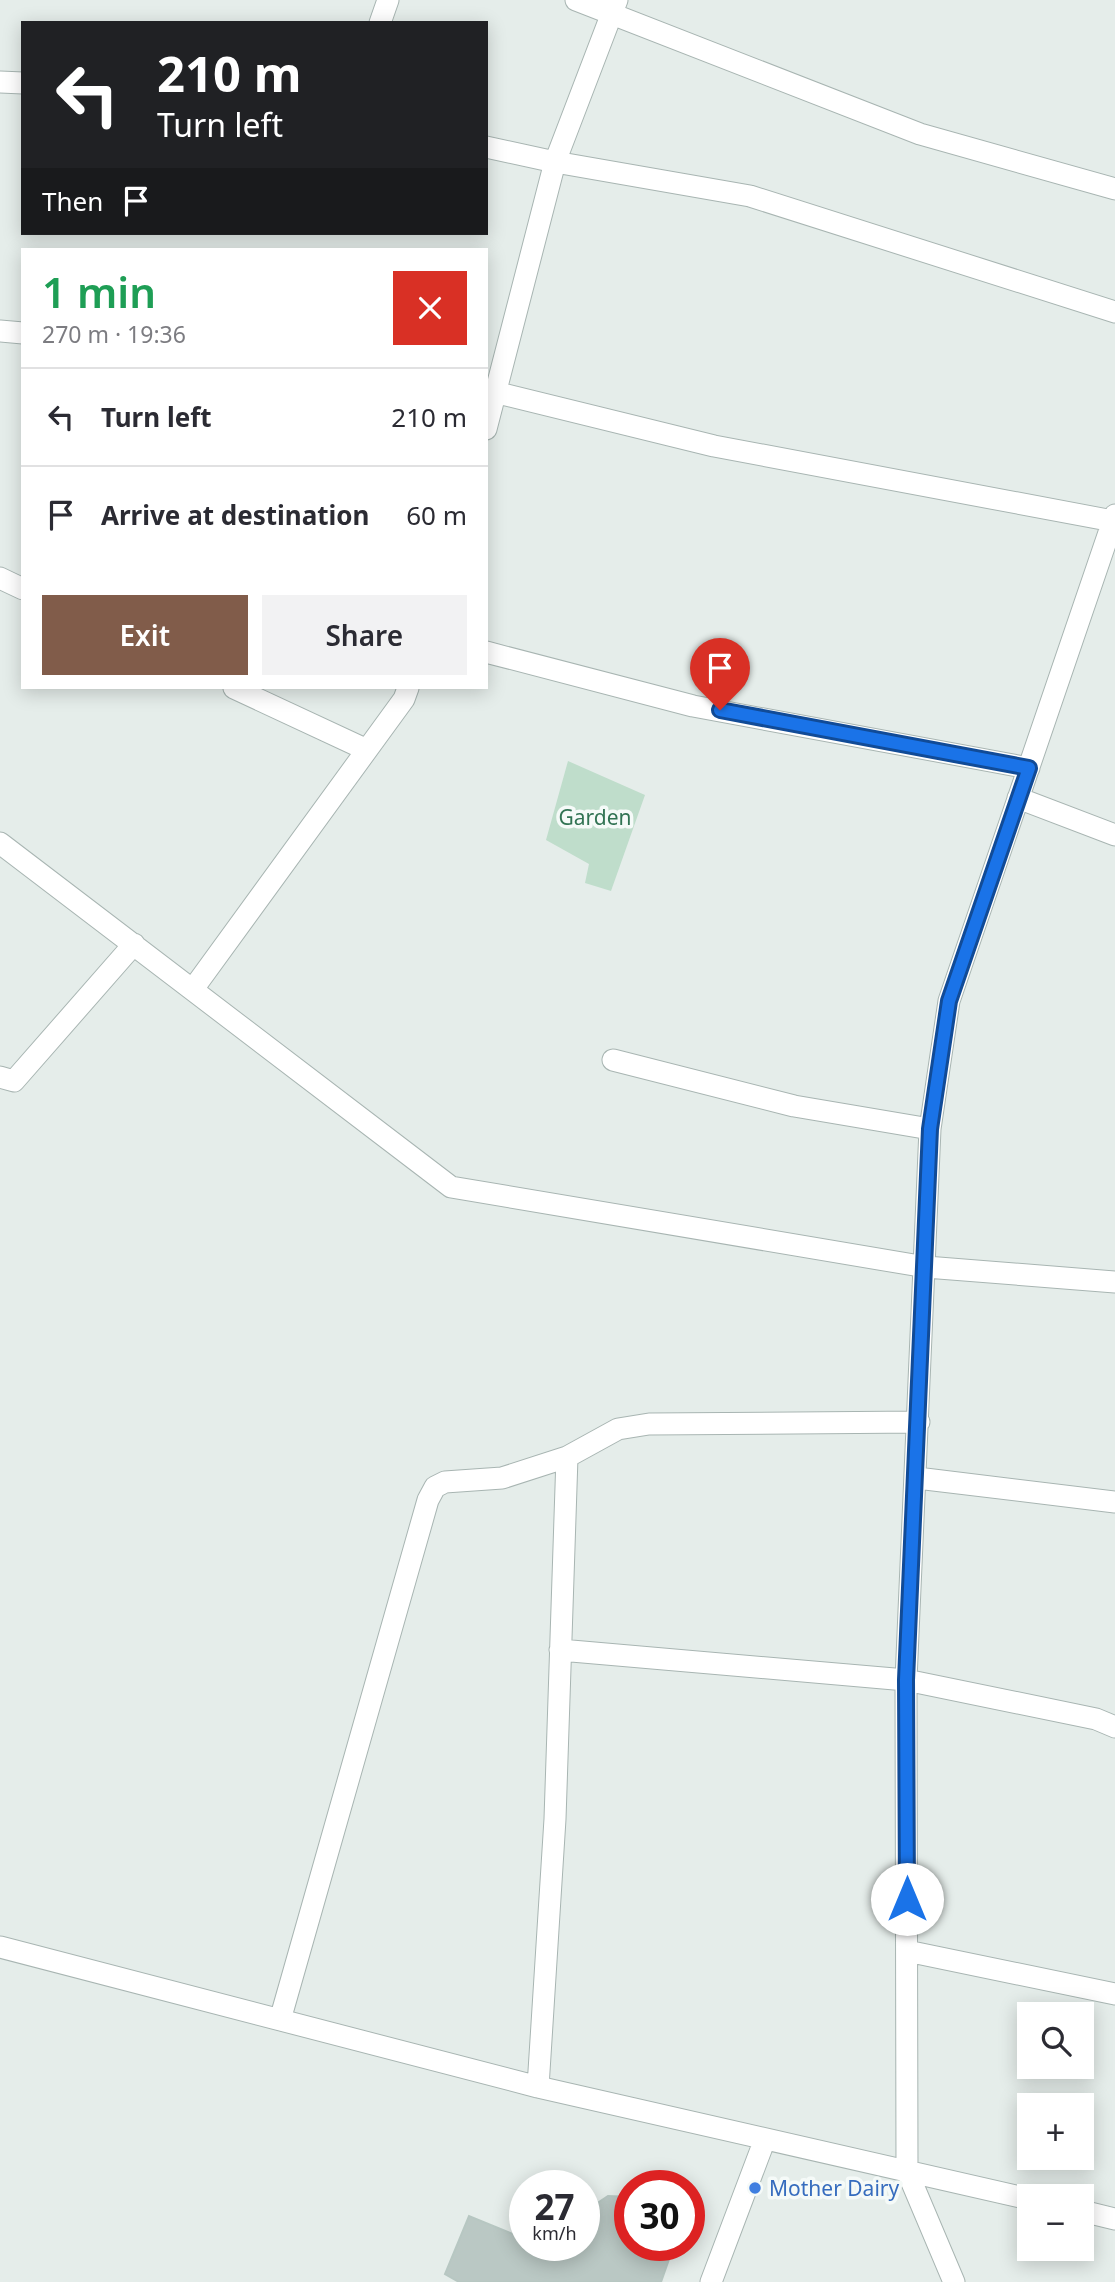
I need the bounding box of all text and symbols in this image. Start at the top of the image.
text: 210 m [157,40,302,106]
icon: left [42,49,133,140]
text: Turn left [157,103,283,146]
icon: arrive [117,182,155,220]
text: Then [42,183,103,219]
text: 1 min [42,263,156,320]
button: close [393,271,467,345]
text: 270 m · 19:36 [42,318,186,350]
icon: left [42,398,80,436]
text: Turn left [101,399,212,435]
text: 210 m [391,399,467,435]
icon: arrive [42,496,80,534]
text: Arrive at destination [101,497,370,533]
text: 60 m [406,497,467,533]
button: Exit [42,595,248,675]
button: Share [262,595,467,675]
pin [690,638,750,710]
icon: arrive [701,649,739,687]
park label: Garden [558,803,632,831]
position arrow [870,1862,944,1936]
map controls [1017,2002,1094,2261]
button: search [1017,2002,1094,2079]
button: + [1017,2093,1094,2170]
speed limit sign: 30 [614,2170,705,2261]
place label: Mother Dairy [769,2174,899,2202]
marker: Mother Dairy [747,2180,763,2196]
text: 27 [534,2183,575,2230]
button: − [1017,2184,1094,2261]
text: km/h [532,2221,577,2245]

